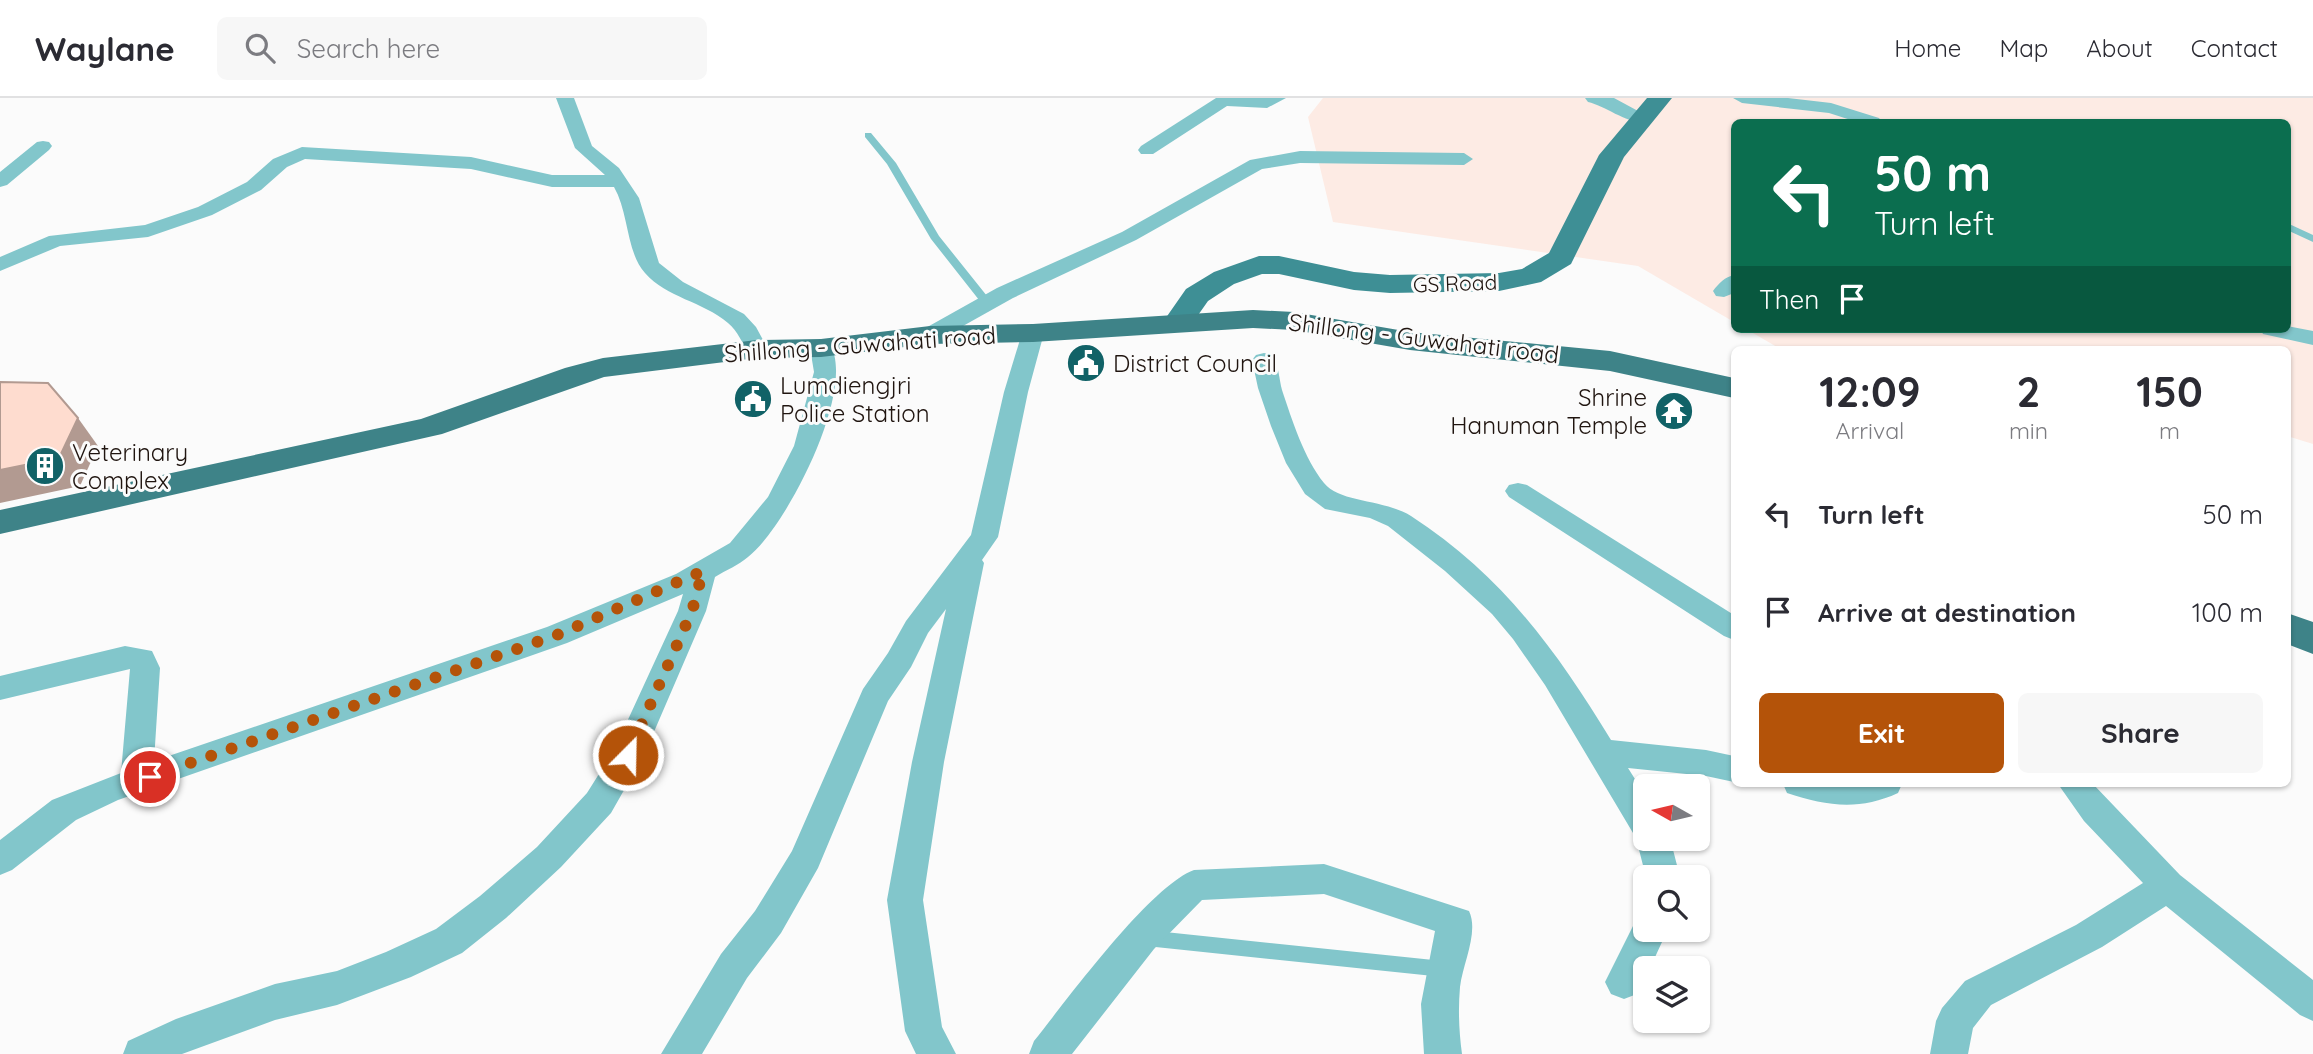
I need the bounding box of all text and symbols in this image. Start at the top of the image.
search box [217,17,707,80]
text: Waylane [35,28,175,69]
icon: search [241,29,279,67]
text: Search here [297,32,440,65]
text: Home [1894,33,1961,63]
text: Map [1999,33,2048,63]
text: About [2086,33,2153,63]
text: Contact [2191,33,2278,63]
text: 50 m [1874,142,1991,203]
icon: left [1759,147,1850,238]
text: Turn left [1874,203,1995,243]
street label: GS Road [1412,269,1498,297]
icon: arrive [1833,280,1871,318]
text: Then [1759,283,1819,316]
street label: Shillong - Guwahati road [1287,307,1561,369]
street label: Shillong - Guwahati road [723,320,997,368]
public building icon: District Council [1065,342,1107,384]
place label: District Council [1113,348,1277,378]
text: 12:09 [1819,365,1921,418]
text: 2 [2017,365,2040,418]
text: 150 [2136,365,2203,418]
place label: Lumdiengjri Police Station [780,370,930,428]
public building icon: Lumdiengjri Police Station [732,378,774,420]
place label: Shrine Hanuman Temple [1450,382,1647,440]
temple icon: Shrine Hanuman Temple [1653,390,1695,432]
text: Arrival [1836,416,1904,445]
text: min [2009,416,2048,445]
text: m [2159,416,2180,445]
place label: Veterinary Complex [72,437,188,495]
building icon: Veterinary Complex [24,445,66,487]
icon: left [1759,495,1797,533]
text: Turn left [1818,498,1925,531]
text: 50 m [2203,498,2263,531]
icon: arrive [1759,593,1797,631]
text: Arrive at destination [1818,596,2076,629]
text: 100 m [2192,596,2263,629]
button: Exit [1759,693,2004,773]
button: Share [2018,693,2263,773]
position arrow [591,718,665,792]
pin [120,747,180,807]
icon: arrive [131,758,169,796]
north arrow [1633,774,1710,850]
map controls [1633,774,1710,1033]
button: search [1633,865,1710,942]
button: layers [1633,956,1710,1033]

